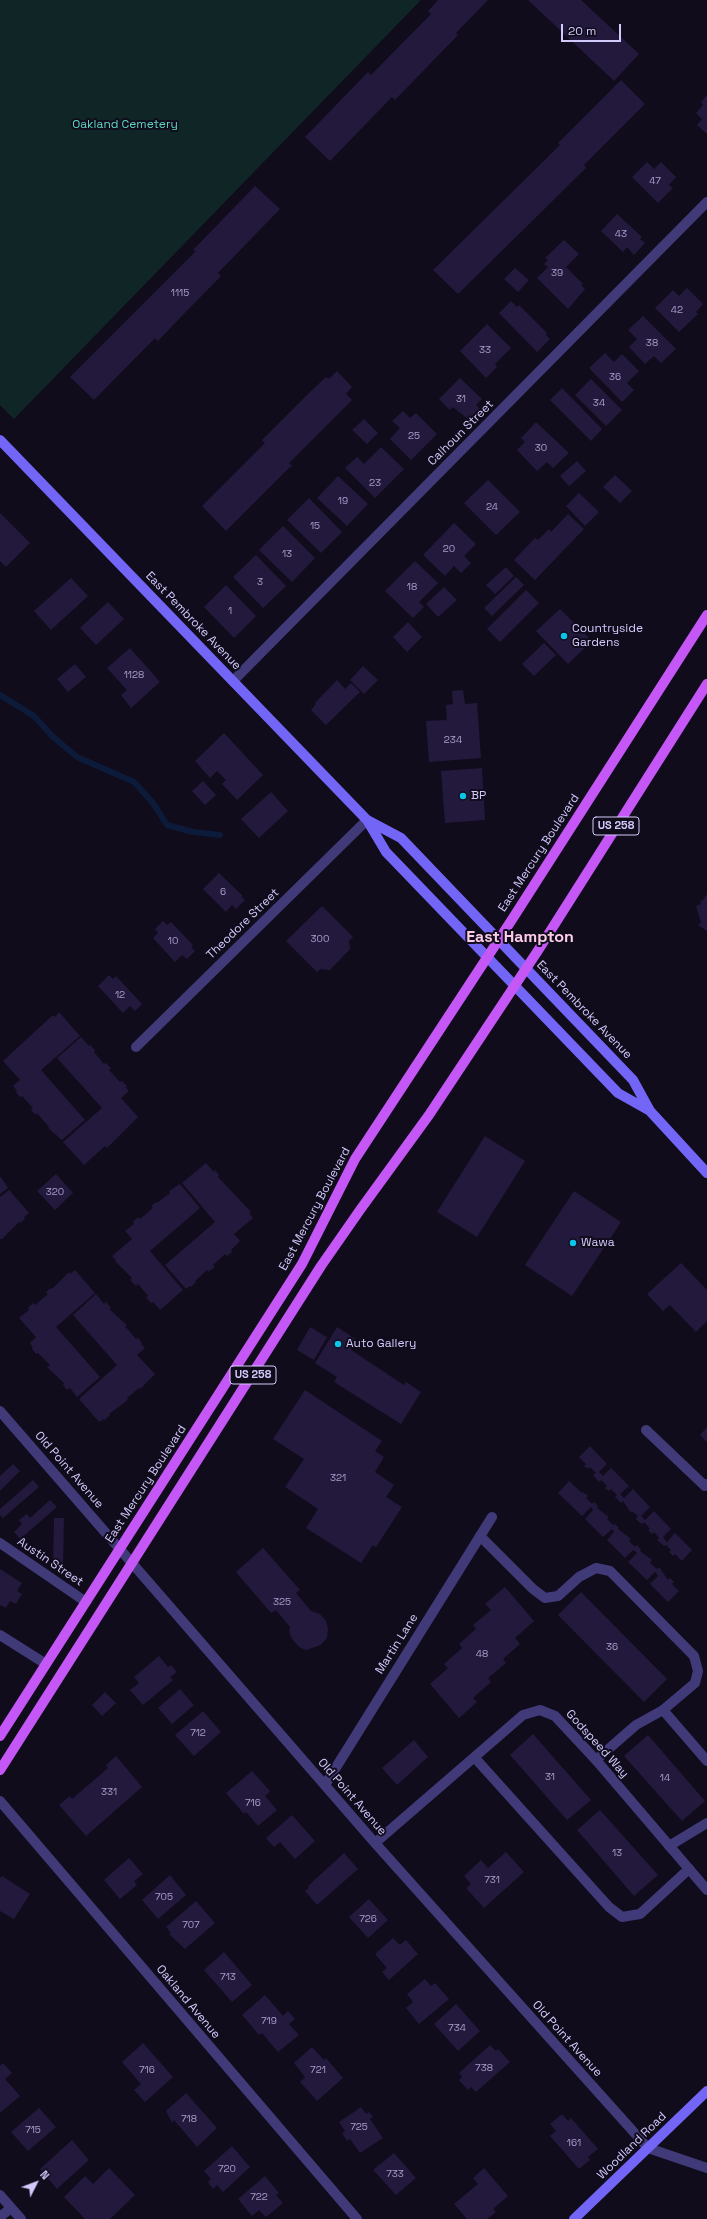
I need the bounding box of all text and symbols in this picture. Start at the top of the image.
scale bar [563,16,623,42]
text: 20 m [568,23,596,39]
park label: Oakland Cemetery [72,118,178,132]
house number: 47 [649,175,661,187]
house number: 43 [615,228,627,240]
house number: 39 [551,267,563,279]
house number: 1115 [171,287,189,299]
house number: 42 [671,304,683,316]
house number: 38 [646,337,658,349]
house number: 33 [479,344,491,356]
house number: 36 [609,371,621,383]
house number: 31 [456,393,466,405]
street label: Calhoun Street [425,397,497,469]
house number: 34 [593,397,605,409]
house number: 25 [408,430,420,442]
house number: 30 [535,442,547,454]
house number: 23 [369,477,381,489]
house number: 19 [338,495,348,507]
house number: 24 [486,501,498,513]
house number: 15 [310,520,320,532]
house number: 20 [443,543,455,555]
house number: 13 [282,548,292,560]
street label: East Pembroke Avenue [142,569,244,673]
house number: 3 [257,576,263,588]
house number: 18 [407,581,417,593]
house number: 1 [228,605,232,617]
place label: Countryside Gardens [572,622,643,650]
marker: Countryside Gardens [559,631,569,641]
house number: 1128 [124,669,144,681]
house number: 234 [444,734,462,746]
place label: BP [471,789,486,803]
marker: BP [458,791,468,801]
street label: East Mercury Boulevard [496,791,582,915]
road number: US 258 [593,817,639,835]
street label: Theodore Street [204,886,282,962]
house number: 6 [220,886,226,898]
district label: East Hampton [466,928,574,948]
house number: 300 [311,933,329,945]
house number: 10 [168,935,178,947]
street label: East Pembroke Avenue [533,958,635,1062]
house number: 12 [115,989,125,1001]
street label: East Mercury Boulevard [276,1145,354,1273]
house number: 320 [46,1186,64,1198]
place label: Wawa [581,1236,615,1250]
marker: Wawa [568,1238,578,1248]
place label: Auto Gallery [346,1337,416,1351]
marker: Auto Gallery [333,1339,343,1349]
road number: US 258 [230,1366,276,1384]
street label: East Mercury Boulevard [103,1422,189,1546]
street label: Old Point Avenue [32,1429,106,1511]
house number: 321 [330,1472,346,1484]
street label: Austin Street [14,1535,86,1589]
house number: 325 [273,1596,291,1608]
street label: Martin Lane [373,1611,421,1677]
house number: 36 [606,1641,618,1653]
house number: 48 [476,1648,488,1660]
street label: Godspeed Way [563,1707,631,1781]
house number: 712 [190,1727,206,1739]
street label: Old Point Avenue [315,1756,389,1838]
house number: 31 [545,1771,555,1783]
house number: 14 [660,1772,670,1784]
house number: 331 [101,1786,117,1798]
house number: 716 [245,1797,261,1809]
house number: 13 [612,1847,622,1859]
house number: 731 [484,1874,500,1886]
house number: 705 [155,1891,173,1903]
house number: 726 [359,1913,377,1925]
house number: 707 [182,1919,200,1931]
street label: Oakland Avenue [153,1962,223,2042]
house number: 713 [220,1971,236,1983]
street label: Old Point Avenue [529,1998,605,2080]
house number: 719 [261,2015,277,2027]
house number: 734 [448,2022,466,2034]
house number: 738 [475,2062,493,2074]
house number: 716 [139,2064,155,2076]
house number: 721 [310,2064,326,2076]
street label: Woodland Road [595,2109,669,2183]
house number: 718 [181,2113,197,2125]
house number: 725 [350,2121,368,2133]
house number: 715 [25,2124,41,2136]
house number: 161 [567,2137,581,2149]
north arrow [16,2163,56,2203]
house number: 720 [218,2163,236,2175]
text: N [37,2168,53,2182]
house number: 733 [386,2168,404,2180]
house number: 722 [250,2191,268,2203]

